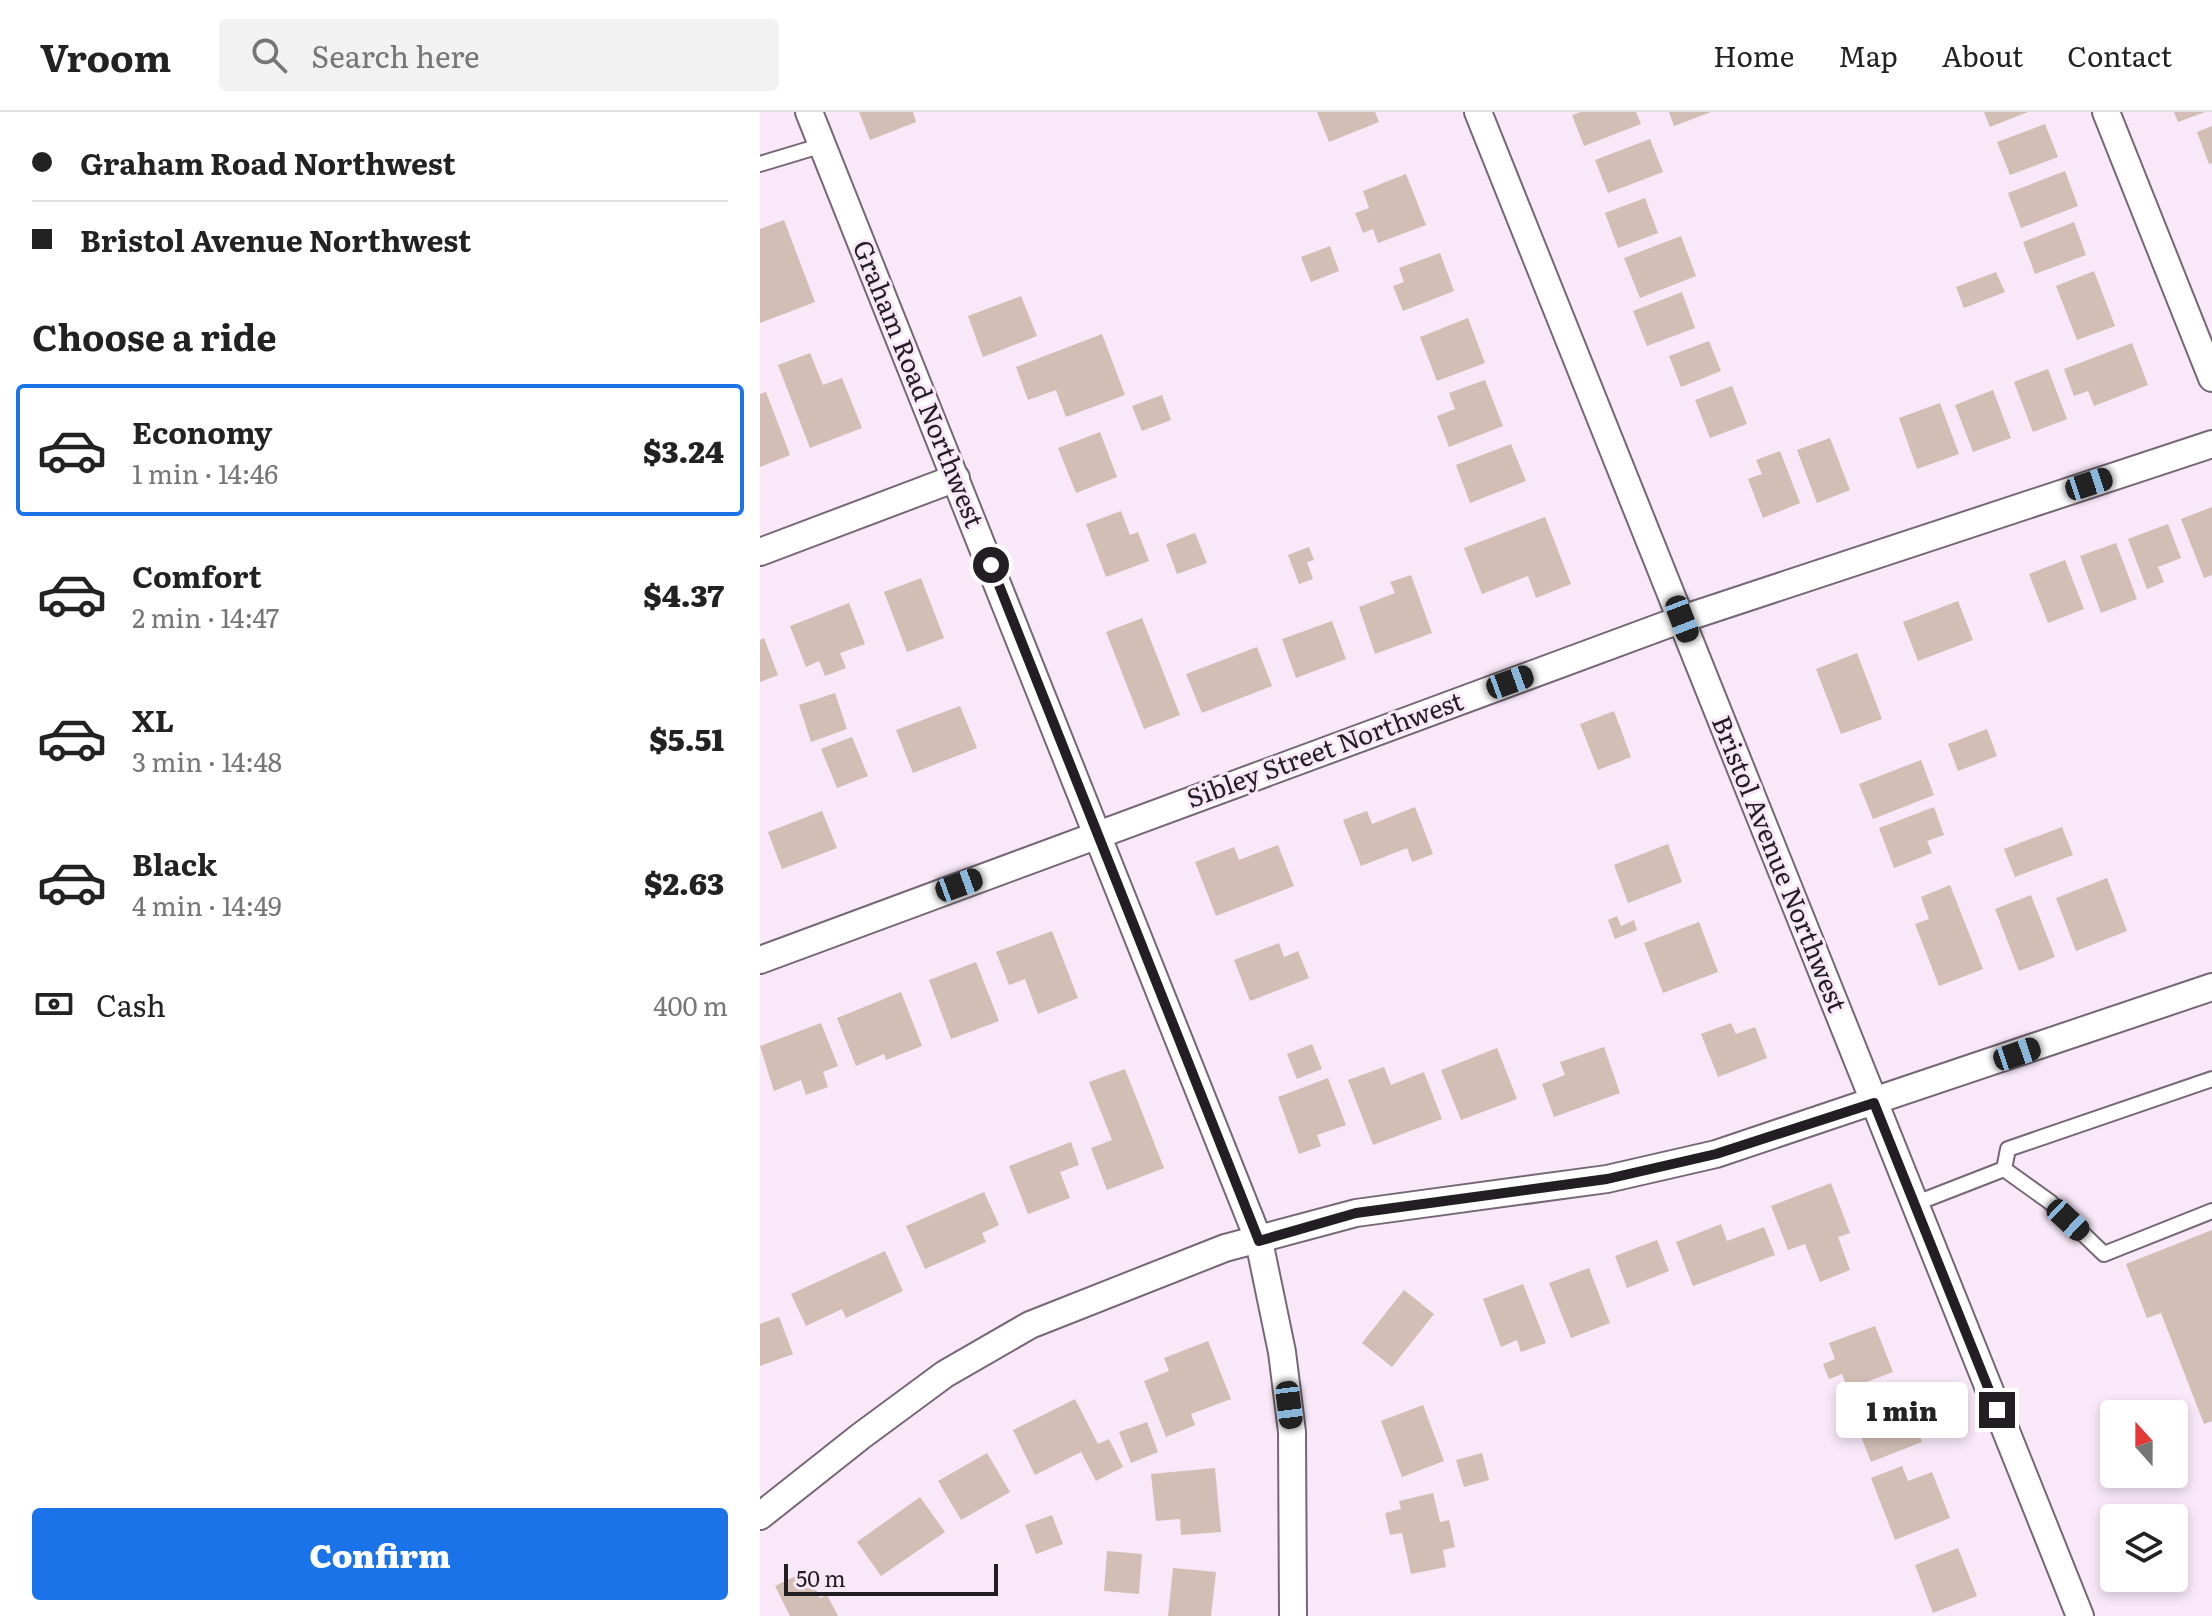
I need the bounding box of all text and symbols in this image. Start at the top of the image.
search box [219,19,779,91]
text: Vroom [40,27,171,84]
icon: search [247,33,291,77]
text: Search here [311,33,480,77]
text: Home [1713,34,1794,76]
text: Map [1838,34,1898,76]
text: About [1942,34,2023,76]
text: Contact [2067,34,2172,76]
text: Graham Road Northwest [80,140,456,184]
text: Bristol Avenue Northwest [80,217,471,261]
street label: Graham Road Northwest [845,233,996,533]
text: Choose a ride [32,309,277,362]
text: Economy [132,409,272,453]
icon: car [36,414,108,486]
text: $3.24 [643,428,724,472]
text: 1 min · 14:46 [132,453,278,492]
car [2062,465,2116,503]
route start [973,547,1009,583]
text: Comfort [132,553,262,597]
icon: car [36,558,108,630]
text: $4.37 [643,572,724,616]
car [1662,592,1702,646]
text: 2 min · 14:47 [132,597,279,636]
car [1483,663,1537,701]
street label: Sibley Street Northwest [1180,679,1468,816]
text: XL [132,697,174,741]
icon: car [36,702,108,774]
street label: Bristol Avenue Northwest [1704,709,1859,1018]
text: $5.51 [649,716,724,760]
text: 3 min · 14:48 [132,741,282,780]
text: Black [132,841,217,885]
icon: car [36,846,108,918]
text: $2.63 [644,860,724,904]
car [932,866,986,904]
text: 4 min · 14:49 [132,885,282,924]
icon: cash [32,982,76,1026]
text: Cash [96,982,166,1026]
text: 400 m [653,985,728,1024]
car [1990,1035,2044,1073]
car [2042,1195,2094,1245]
car [1274,1380,1304,1430]
callout: 1 min [1837,1382,1969,1438]
text: 1 min [1867,1390,1937,1429]
route end [1979,1392,2015,1428]
north arrow [2100,1400,2188,1488]
map controls [2100,1400,2188,1592]
button: layers [2100,1504,2188,1592]
button: Confirm [32,1508,728,1600]
scale bar [784,1560,998,1596]
text: 50 m [796,1561,846,1594]

